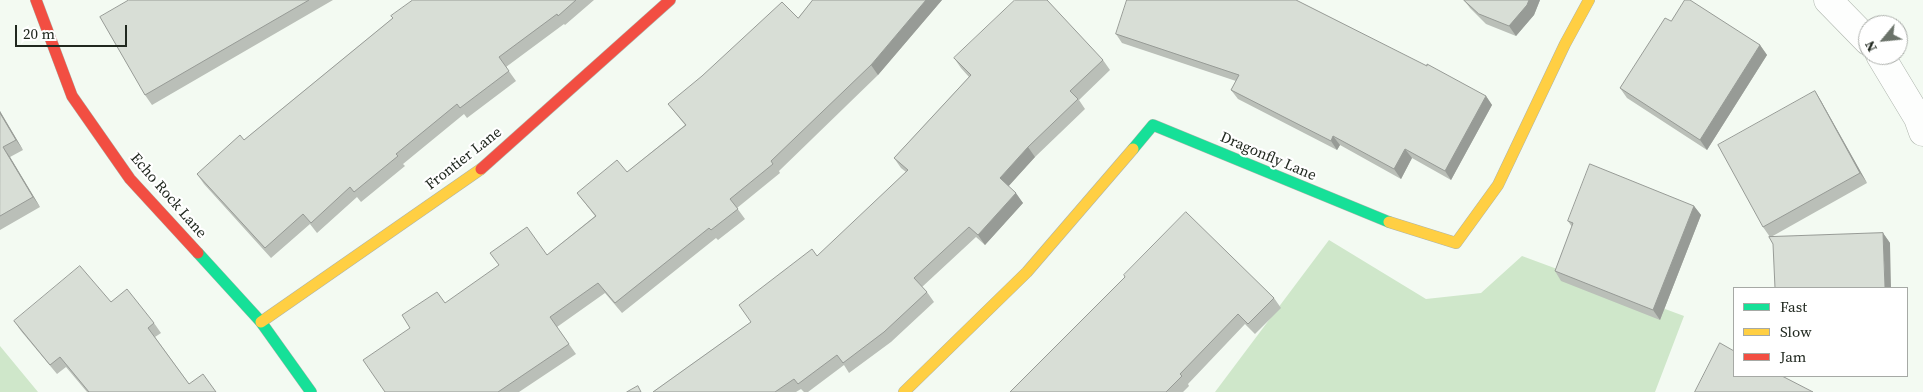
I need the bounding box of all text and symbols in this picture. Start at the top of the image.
scale bar [18,15,130,47]
north arrow [1858,15,1908,65]
text: 20 m [23,23,55,44]
text: N [1859,37,1882,56]
street label: Frontier Lane [422,124,506,194]
street label: Dragonfly Lane [1217,129,1319,185]
street label: Echo Rock Lane [126,150,210,242]
legend [1733,287,1908,377]
text: Fast [1780,296,1807,317]
text: Slow [1780,321,1812,342]
text: Jam [1780,346,1806,367]

